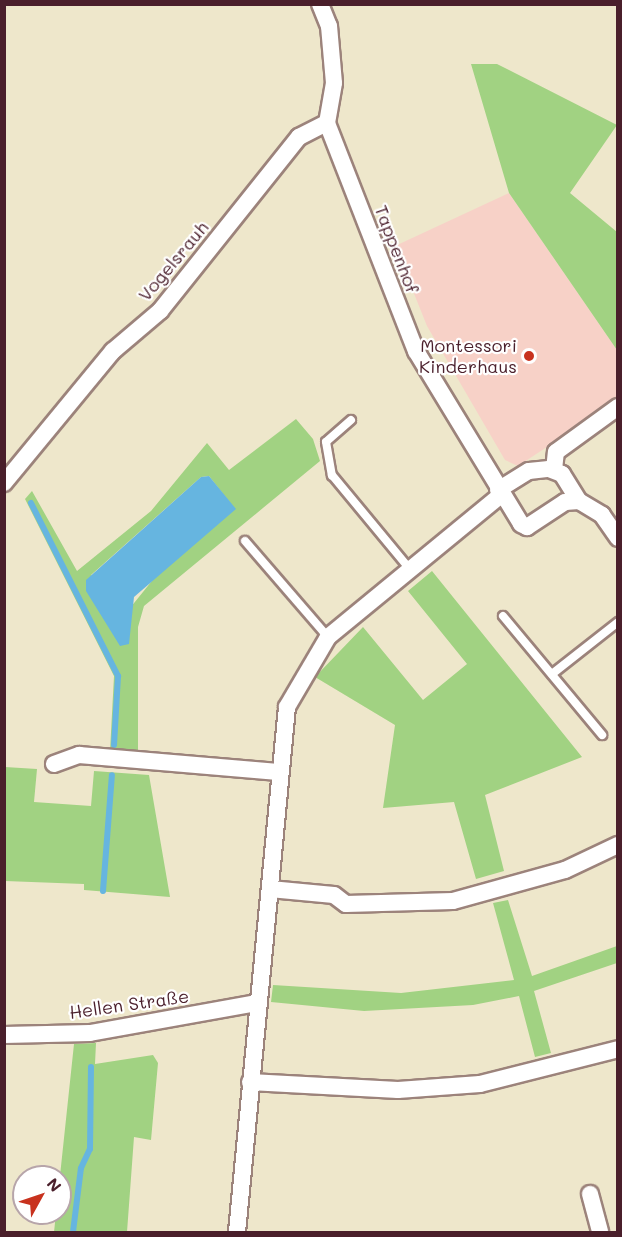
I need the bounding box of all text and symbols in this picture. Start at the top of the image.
street label: Tappenhof [370,202,424,296]
street label: Vogelsrauh [133,217,213,305]
place label: Montessori Kinderhaus [419,335,517,378]
marker: Montessori Kinderhaus [522,349,536,363]
street label: Hellen Straße [68,985,190,1023]
north arrow [12,1165,72,1225]
text: N [43,1173,67,1196]

